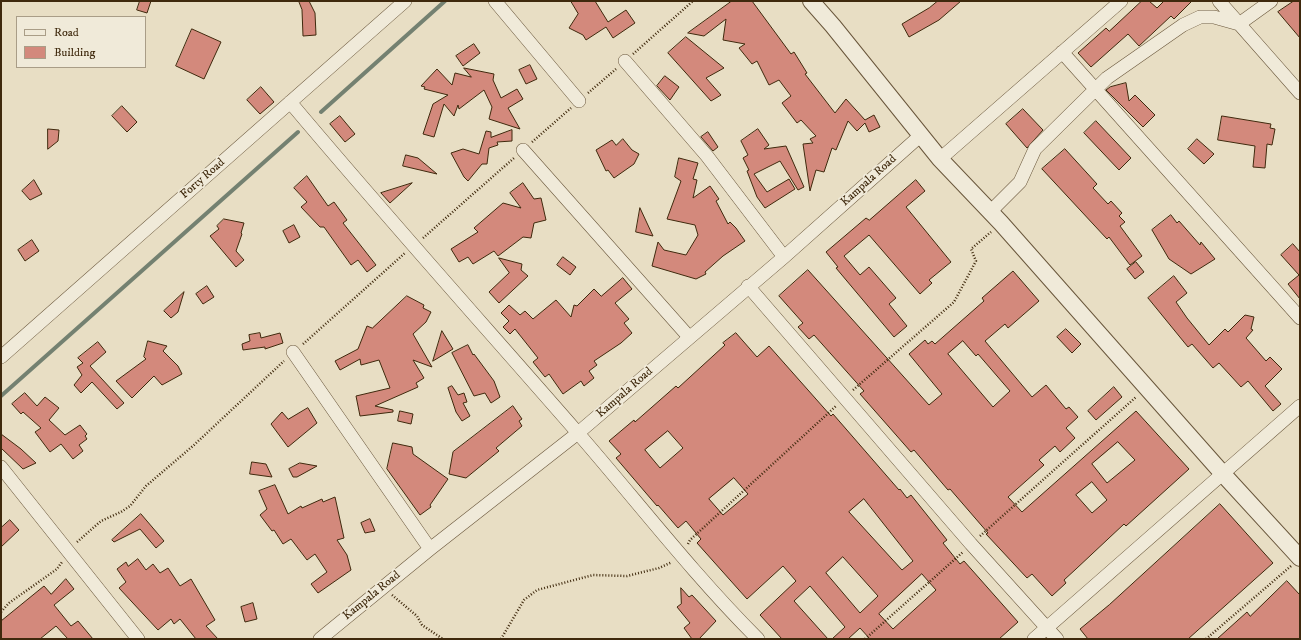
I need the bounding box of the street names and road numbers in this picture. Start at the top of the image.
street label: Kampala Road [838,152,900,210]
street label: Forty Road [178,156,228,202]
street label: Kampala Road [594,365,656,421]
street label: Kampala Road [340,568,404,624]

